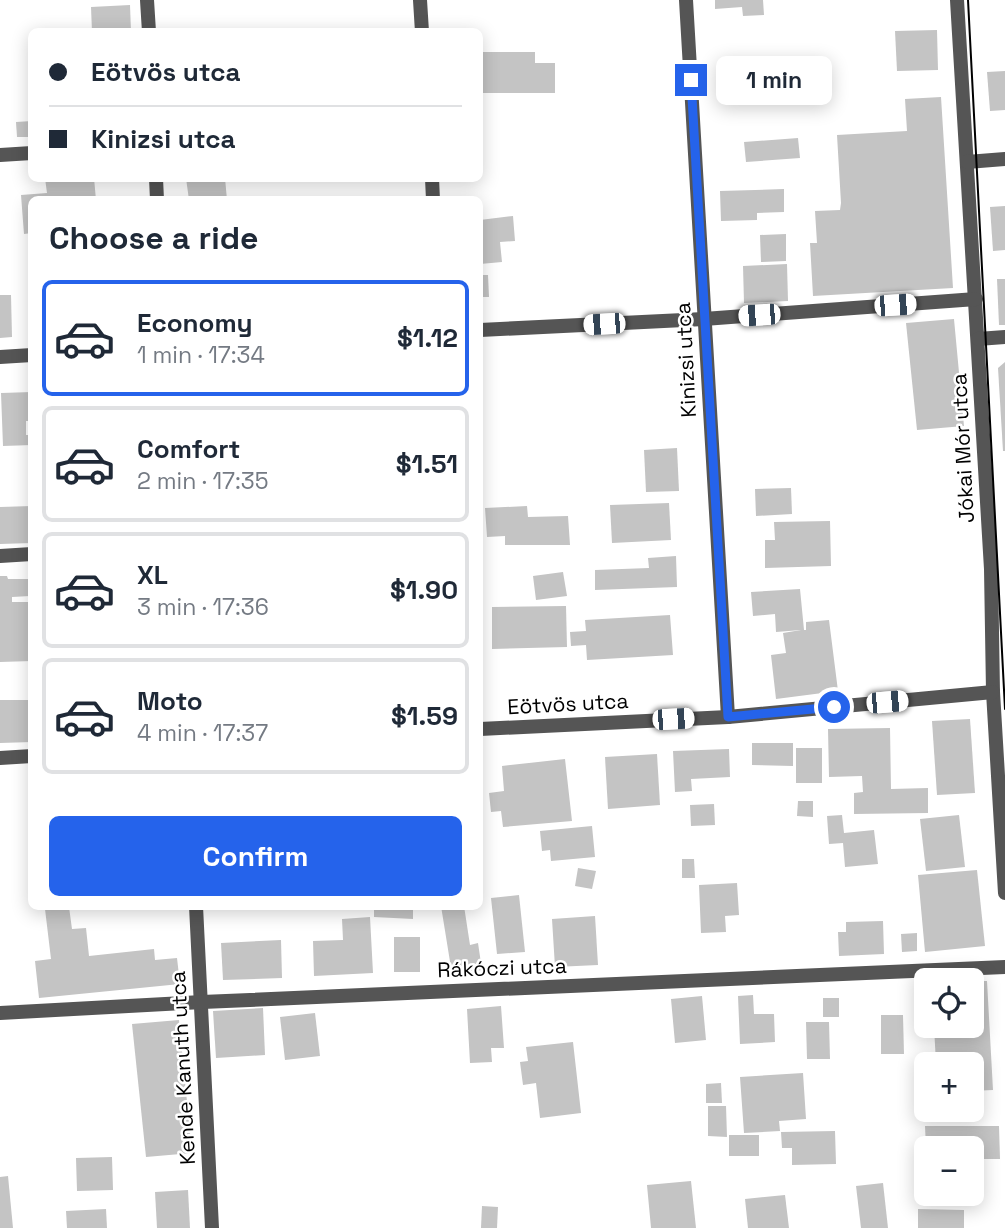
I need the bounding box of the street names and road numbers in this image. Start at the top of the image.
street label: Kinizsi utca [669,302,702,418]
street label: Jókai Mór utca [945,373,980,524]
street label: Eötvös utca [507,687,629,720]
street label: Rákóczi utca [437,952,567,983]
street label: Kende Kanuth utca [164,970,201,1166]

